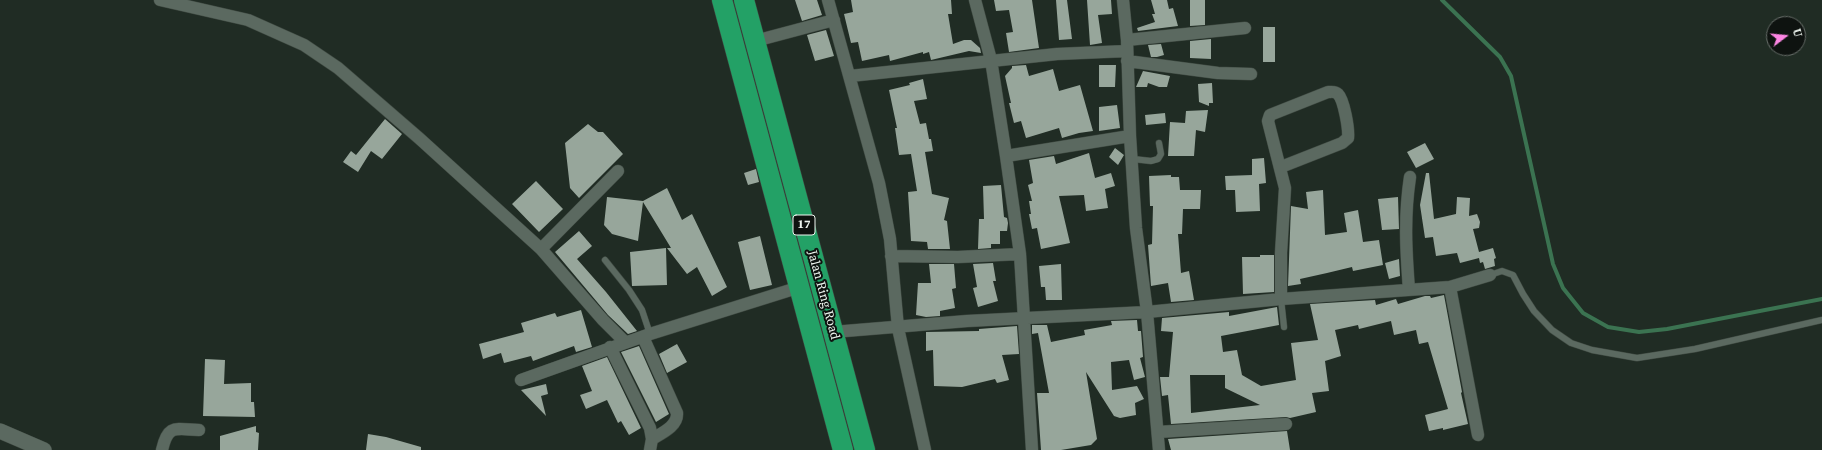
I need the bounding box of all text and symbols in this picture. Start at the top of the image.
north arrow [1766,16,1806,56]
text: U [1789,27,1805,39]
road number: 17 [793,215,815,235]
street label: Jalan Ring Road [804,249,842,341]

